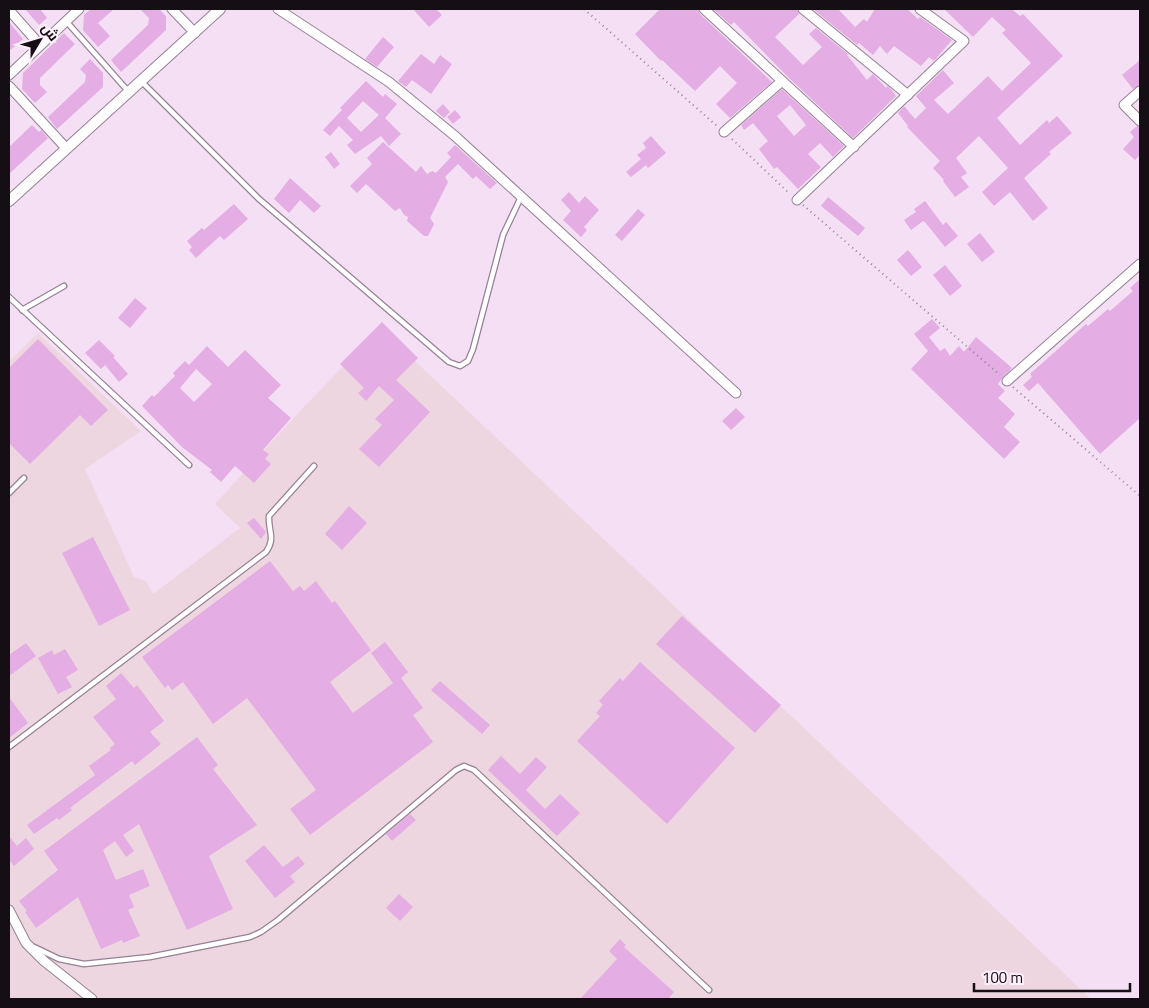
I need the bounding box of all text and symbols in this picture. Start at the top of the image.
north arrow [15,15,65,65]
text: ش [34,17,66,47]
scale bar [974,960,1130,992]
text: 100 m [982,963,1023,992]

